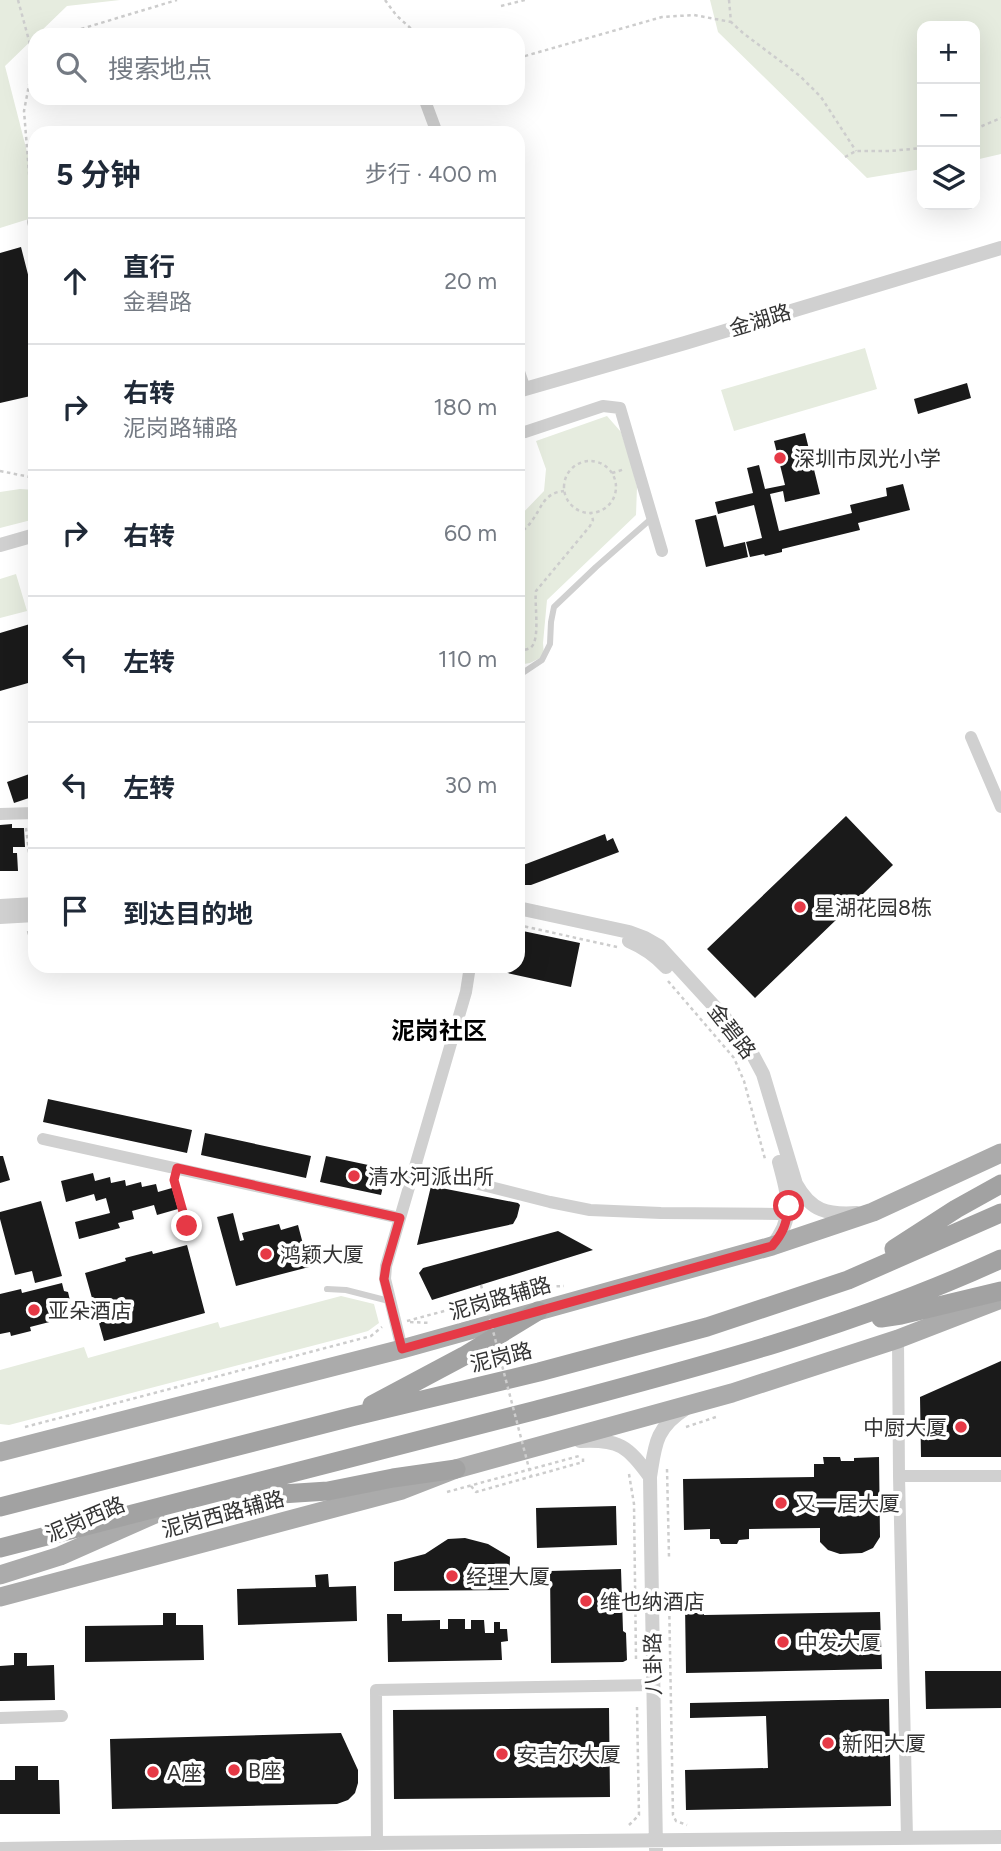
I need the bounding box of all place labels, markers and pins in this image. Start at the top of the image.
place label: 深圳市凤光小学 [794,446,941,471]
marker: 深圳市凤光小学 [772,450,788,466]
place label: 星湖花园8栋 [814,895,932,920]
marker: 星湖花园8栋 [792,899,808,915]
place label: 清水河派出所 [368,1164,494,1189]
marker: 清水河派出所 [346,1168,362,1184]
place label: 鸿颖大厦 [280,1242,364,1267]
marker: 鸿颖大厦 [258,1246,274,1262]
place label: 亚朵酒店 [48,1298,132,1323]
marker: 亚朵酒店 [26,1302,42,1318]
place label: 中厨大厦 [863,1415,947,1440]
marker: 中厨大厦 [953,1419,969,1435]
place label: 又一居大厦 [795,1491,900,1516]
marker: 又一居大厦 [773,1495,789,1511]
place label: 经理大厦 [466,1564,550,1589]
marker: 经理大厦 [444,1568,460,1584]
place label: 维也纳酒店 [600,1589,705,1614]
marker: 维也纳酒店 [578,1593,594,1609]
place label: 中发大厦 [797,1630,881,1655]
marker: 中发大厦 [775,1634,791,1650]
place label: 新阳大厦 [842,1731,926,1756]
marker: 新阳大厦 [820,1735,836,1751]
place label: 安吉尔大厦 [516,1742,621,1767]
marker: 安吉尔大厦 [494,1746,510,1762]
place label: B座 [248,1758,282,1783]
place label: A座 [167,1760,202,1785]
marker: B座 [226,1762,242,1778]
marker: A座 [145,1764,161,1780]

